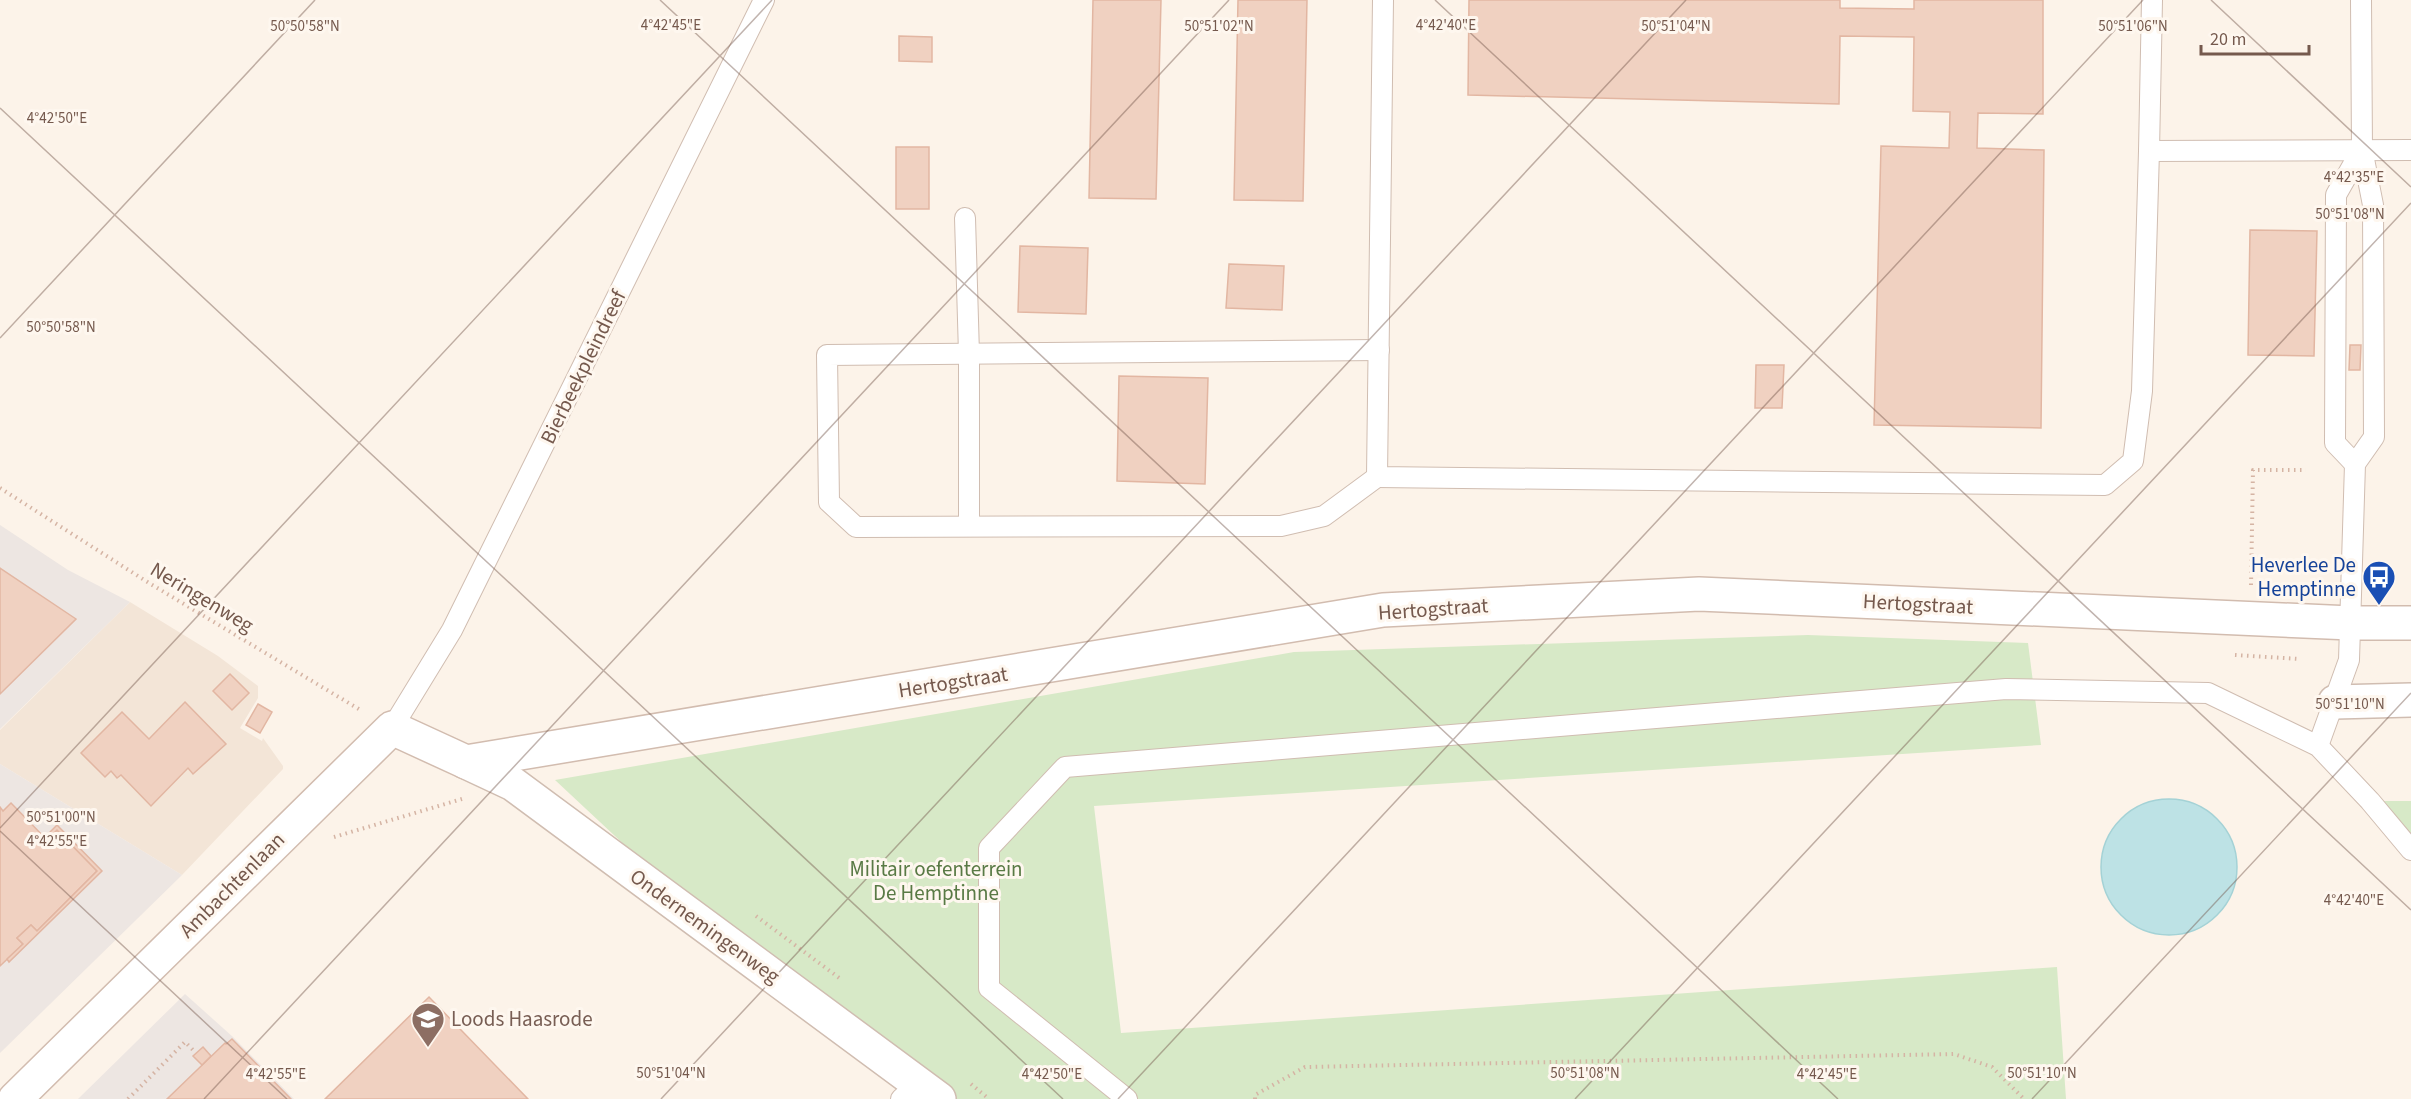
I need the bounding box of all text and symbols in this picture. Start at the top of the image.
text: 4°42'45"E [641,15,701,36]
text: 4°42'40"E [1416,15,1476,36]
text: 50°50'58"N [270,16,340,37]
text: 50°51'02"N [1184,16,1254,37]
text: 50°51'04"N [1641,16,1711,37]
text: 50°51'06"N [2098,16,2168,37]
scale bar [2201,18,2309,56]
text: 20 m [2210,27,2246,52]
text: 4°42'50"E [27,108,87,129]
text: 4°42'35"E [2324,167,2384,188]
text: 50°51'08"N [2315,204,2385,225]
street label: Bierbeekpleindreef [533,284,634,449]
text: 50°50'58"N [26,317,96,338]
place label: Heverlee De Hemptinne [2251,550,2356,604]
street label: Neringenweg [145,554,260,640]
bus stop icon: Heverlee De Hemptinne [2361,559,2397,606]
street label: Hertogstraat [1862,586,1974,622]
street label: Hertogstraat [1377,590,1489,628]
street label: Hertogstraat [896,659,1010,705]
text: 50°51'10"N [2315,694,2385,715]
text: 50°51'00"N [26,807,96,828]
street label: Ambachtenlaan [172,825,292,945]
text: 4°42'55"E [27,831,87,852]
park label: Militair oefenterrein De Hemptinne [849,854,1023,908]
street label: Ondernemingenweg [624,861,786,991]
text: 4°42'40"E [2324,890,2384,911]
school or university icon: Loods Haasrode [410,1001,446,1048]
place label: Loods Haasrode [451,1004,593,1034]
text: 50°51'04"N [636,1063,706,1084]
text: 50°51'08"N [1550,1063,1620,1084]
text: 50°51'10"N [2007,1063,2077,1084]
text: 4°42'55"E [246,1064,306,1085]
text: 4°42'50"E [1022,1064,1082,1085]
text: 4°42'45"E [1797,1064,1857,1085]

